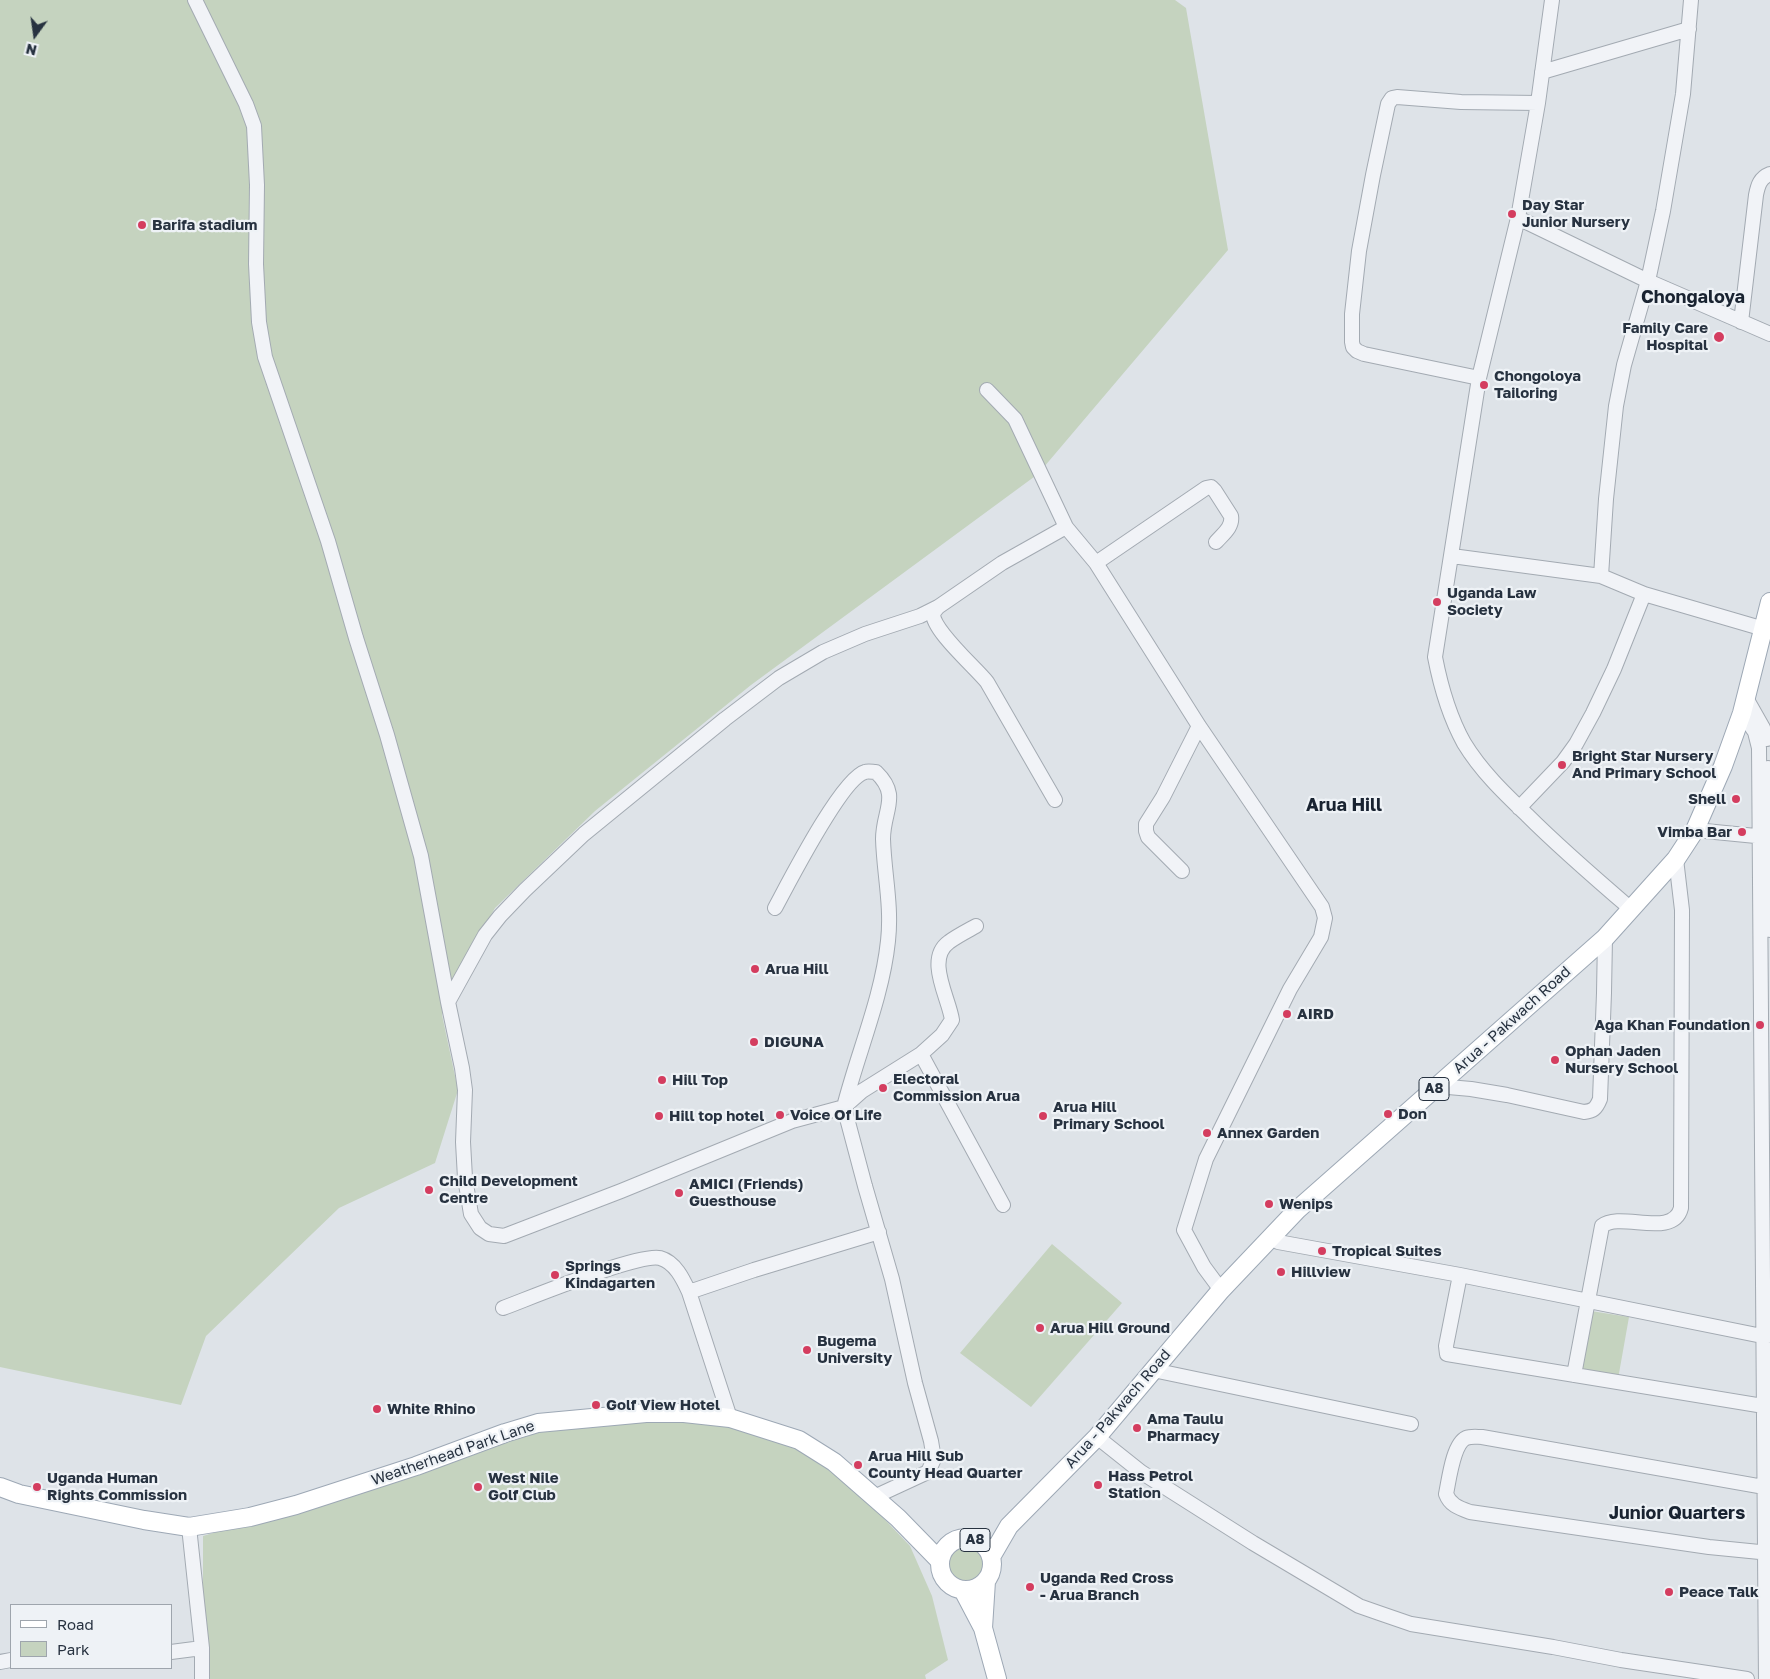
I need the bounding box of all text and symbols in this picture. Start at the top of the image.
north arrow [10,10,60,60]
text: N [24,41,38,60]
place label: Day Star Junior Nursery [1522,196,1630,231]
marker: Day Star Junior Nursery [1506,208,1518,220]
place label: Barifa stadium [152,216,257,234]
marker: Barifa stadium [136,219,148,231]
district label: Chongaloya [1641,286,1745,308]
place label: Family Care Hospital [1622,319,1708,354]
marker: Family Care Hospital [1712,330,1726,344]
place label: Chongoloya Tailoring [1494,367,1581,402]
marker: Chongoloya Tailoring [1478,379,1490,391]
place label: Uganda Law Society [1447,584,1536,619]
marker: Uganda Law Society [1431,596,1443,608]
place label: Bright Star Nursery And Primary School [1572,747,1716,782]
marker: Bright Star Nursery And Primary School [1556,759,1568,771]
place label: Shell [1688,790,1726,808]
marker: Shell [1730,793,1742,805]
district label: Arua Hill [1306,794,1382,816]
place label: Vimba Bar [1657,823,1732,841]
marker: Vimba Bar [1736,826,1748,838]
place label: Arua Hill [765,960,828,978]
marker: Arua Hill [749,963,761,975]
street label: Arua - Pakwach Road [1450,963,1574,1077]
place label: AIRD [1297,1005,1334,1023]
marker: AIRD [1281,1008,1293,1020]
place label: Aga Khan Foundation [1594,1016,1750,1034]
marker: Aga Khan Foundation [1754,1019,1766,1031]
place label: DIGUNA [764,1033,824,1051]
marker: DIGUNA [748,1036,760,1048]
place label: Ophan Jaden Nursery School [1565,1042,1678,1077]
marker: Ophan Jaden Nursery School [1549,1054,1561,1066]
place label: Electoral Commission Arua [893,1070,1020,1105]
place label: Hill Top [672,1071,728,1089]
marker: Hill Top [656,1074,668,1086]
road number: A8 [1419,1078,1449,1100]
marker: Electoral Commission Arua [877,1082,889,1094]
place label: Arua Hill Primary School [1053,1098,1165,1133]
place label: Don [1398,1105,1427,1123]
place label: Voice Of Life [790,1106,882,1124]
place label: Hill top hotel [669,1107,764,1125]
marker: Don [1382,1108,1394,1120]
marker: Voice Of Life [774,1109,786,1121]
marker: Hill top hotel [653,1110,665,1122]
marker: Arua Hill Primary School [1037,1110,1049,1122]
place label: Annex Garden [1217,1124,1319,1142]
marker: Annex Garden [1201,1127,1213,1139]
place label: Child Development Centre [439,1172,578,1207]
place label: AMICI (Friends) Guesthouse [689,1175,803,1210]
marker: Child Development Centre [423,1184,435,1196]
marker: AMICI (Friends) Guesthouse [673,1187,685,1199]
place label: Wenips [1279,1195,1333,1213]
marker: Wenips [1263,1198,1275,1210]
place label: Tropical Suites [1332,1242,1442,1260]
marker: Tropical Suites [1316,1245,1328,1257]
place label: Springs Kindagarten [565,1257,655,1292]
place label: Hillview [1291,1263,1351,1281]
marker: Hillview [1275,1266,1287,1278]
marker: Springs Kindagarten [549,1269,561,1281]
place label: Arua Hill Ground [1050,1319,1170,1337]
marker: Arua Hill Ground [1034,1322,1046,1334]
place label: Bugema University [817,1332,892,1367]
marker: Bugema University [801,1344,813,1356]
street label: Arua - Pakwach Road [1061,1346,1175,1472]
place label: Golf View Hotel [606,1396,720,1414]
marker: Golf View Hotel [590,1399,602,1411]
place label: White Rhino [387,1400,475,1418]
marker: White Rhino [371,1403,383,1415]
place label: Ama Taulu Pharmacy [1147,1410,1223,1445]
street label: Weatherhead Park Lane [369,1417,537,1489]
marker: Ama Taulu Pharmacy [1131,1422,1143,1434]
place label: Arua Hill Sub County Head Quarter [868,1447,1022,1482]
marker: Arua Hill Sub County Head Quarter [852,1459,864,1471]
place label: Hass Petrol Station [1108,1467,1193,1502]
place label: Uganda Human Rights Commission [47,1469,187,1504]
place label: West Nile Golf Club [488,1469,558,1504]
marker: Hass Petrol Station [1092,1479,1104,1491]
marker: Uganda Human Rights Commission [31,1481,43,1493]
marker: West Nile Golf Club [472,1481,484,1493]
district label: Junior Quarters [1609,1502,1745,1524]
road number: A8 [960,1528,990,1552]
place label: Uganda Red Cross - Arua Branch [1040,1569,1174,1604]
marker: Uganda Red Cross - Arua Branch [1024,1581,1036,1593]
place label: Peace Talk [1679,1583,1759,1601]
marker: Peace Talk [1663,1586,1675,1598]
legend [10,1604,172,1669]
text: Road [57,1615,94,1633]
text: Park [57,1640,89,1658]

